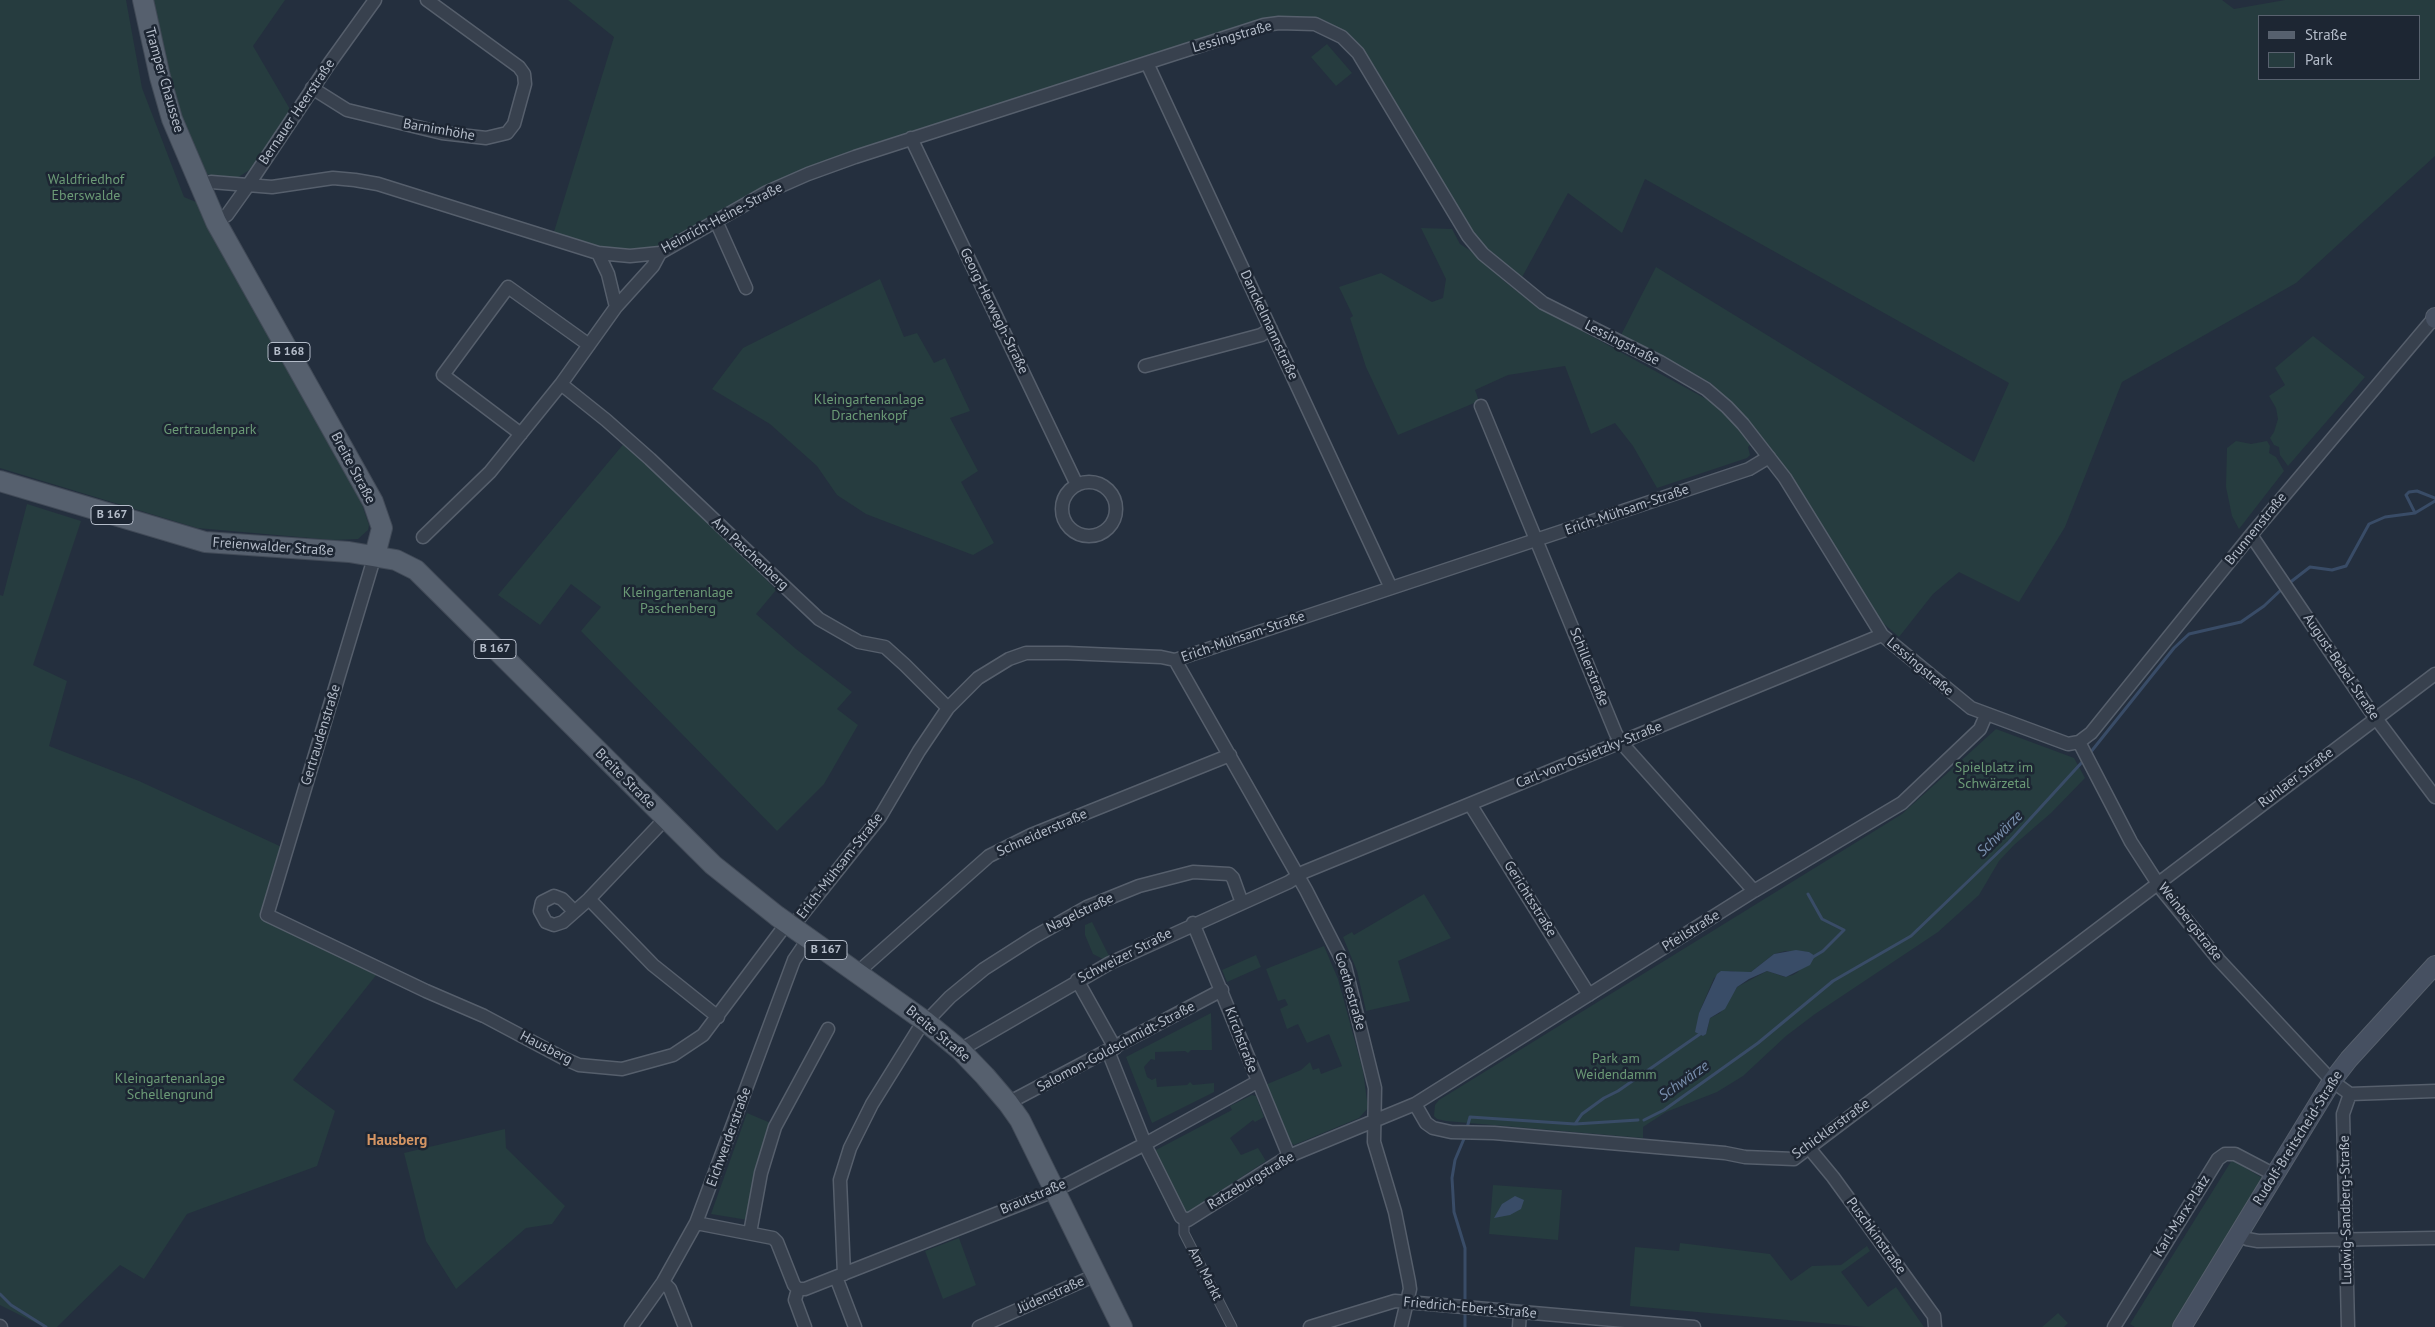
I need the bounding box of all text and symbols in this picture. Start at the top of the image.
legend [2258,15,2420,80]
street label: Lessingstraße [1190,18,1274,56]
text: Straße [2305,25,2347,44]
street label: Tramper Chaussee [141,26,187,134]
text: Park [2305,50,2333,69]
street label: Bernauer Heerstraße [255,56,339,168]
street label: Barnimhöhe [402,115,476,145]
park label: Waldfriedhof Eberswalde [48,172,124,204]
street label: Heinrich-Heine-Straße [659,179,785,257]
street label: Georg-Herwegh-Straße [956,245,1032,377]
street label: Danckelmannstraße [1236,267,1302,383]
street label: Lessingstraße [1582,317,1662,369]
road number: B 168 [268,342,310,362]
park label: Kleingartenanlage Drachenkopf [814,392,924,424]
park label: Gertraudenpark [163,422,257,438]
street label: Breite Straße [327,429,379,507]
street label: Erich-Mühsam-Straße [1563,481,1691,539]
street label: Brunnenstraße [2222,489,2290,569]
road number: B 167 [91,506,133,524]
street label: Am Paschenberg [708,514,792,594]
street label: Freienwalder Straße [212,534,334,560]
park label: Kleingartenanlage Paschenberg [623,585,733,618]
street label: Erich-Mühsam-Straße [1179,608,1307,666]
street label: August-Bebel-Straße [2299,611,2383,723]
street label: Schillerstraße [1566,625,1612,709]
street label: Lessingstraße [1883,634,1957,700]
road number: B 167 [474,640,516,659]
street label: Gertraudenstraße [298,682,344,788]
street label: Carl-von-Ossietzky-Straße [1513,718,1665,792]
street label: Ruhlaer Straße [2255,744,2337,812]
street label: Breite Straße [591,745,659,813]
park label: Spielplatz im Schwärzetal [1955,760,2033,792]
street label: Schneiderstraße [994,806,1090,860]
water label: Schwärze [1973,807,2027,861]
street label: Erich-Mühsam-Straße [793,810,887,922]
street label: Gerichtsstraße [1500,858,1560,940]
street label: Weinbergstraße [2154,880,2226,964]
street label: Nagelstraße [1044,889,1116,937]
street label: Pfeilstraße [1659,907,1723,955]
street label: Schweizer Straße [1075,925,1175,987]
road number: B 167 [805,940,847,960]
street label: Goethestraße [1331,950,1369,1032]
street label: Salomon-Goldschmidt-Straße [1034,998,1198,1096]
street label: Breite Straße [903,1002,973,1066]
street label: Kirchstraße [1221,1005,1261,1075]
street label: Hausberg [517,1028,575,1068]
park label: Park am Weidendamm [1575,1051,1657,1084]
water label: Schwärze [1655,1057,1713,1105]
street label: Rudolf-Breitscheid-Straße [2250,1068,2346,1208]
park label: Kleingartenanlage Schellengrund [115,1071,225,1104]
street label: Eichwerderstraße [703,1085,755,1189]
street label: Schicklerstraße [1789,1095,1873,1163]
district label: Hausberg [367,1132,427,1150]
street label: Ludwig-Sandberg-Straße [2336,1135,2356,1285]
street label: Ratzeburgstraße [1205,1149,1297,1213]
street label: Karl-Marx-Platz [2150,1172,2214,1260]
street label: Brautstraße [998,1176,1068,1218]
street label: Puschkinstraße [1843,1194,1909,1278]
street label: Am Markt [1184,1245,1226,1303]
street label: Jüdenstraße [1015,1273,1087,1317]
street label: Friedrich-Ebert-Straße [1403,1294,1537,1322]

